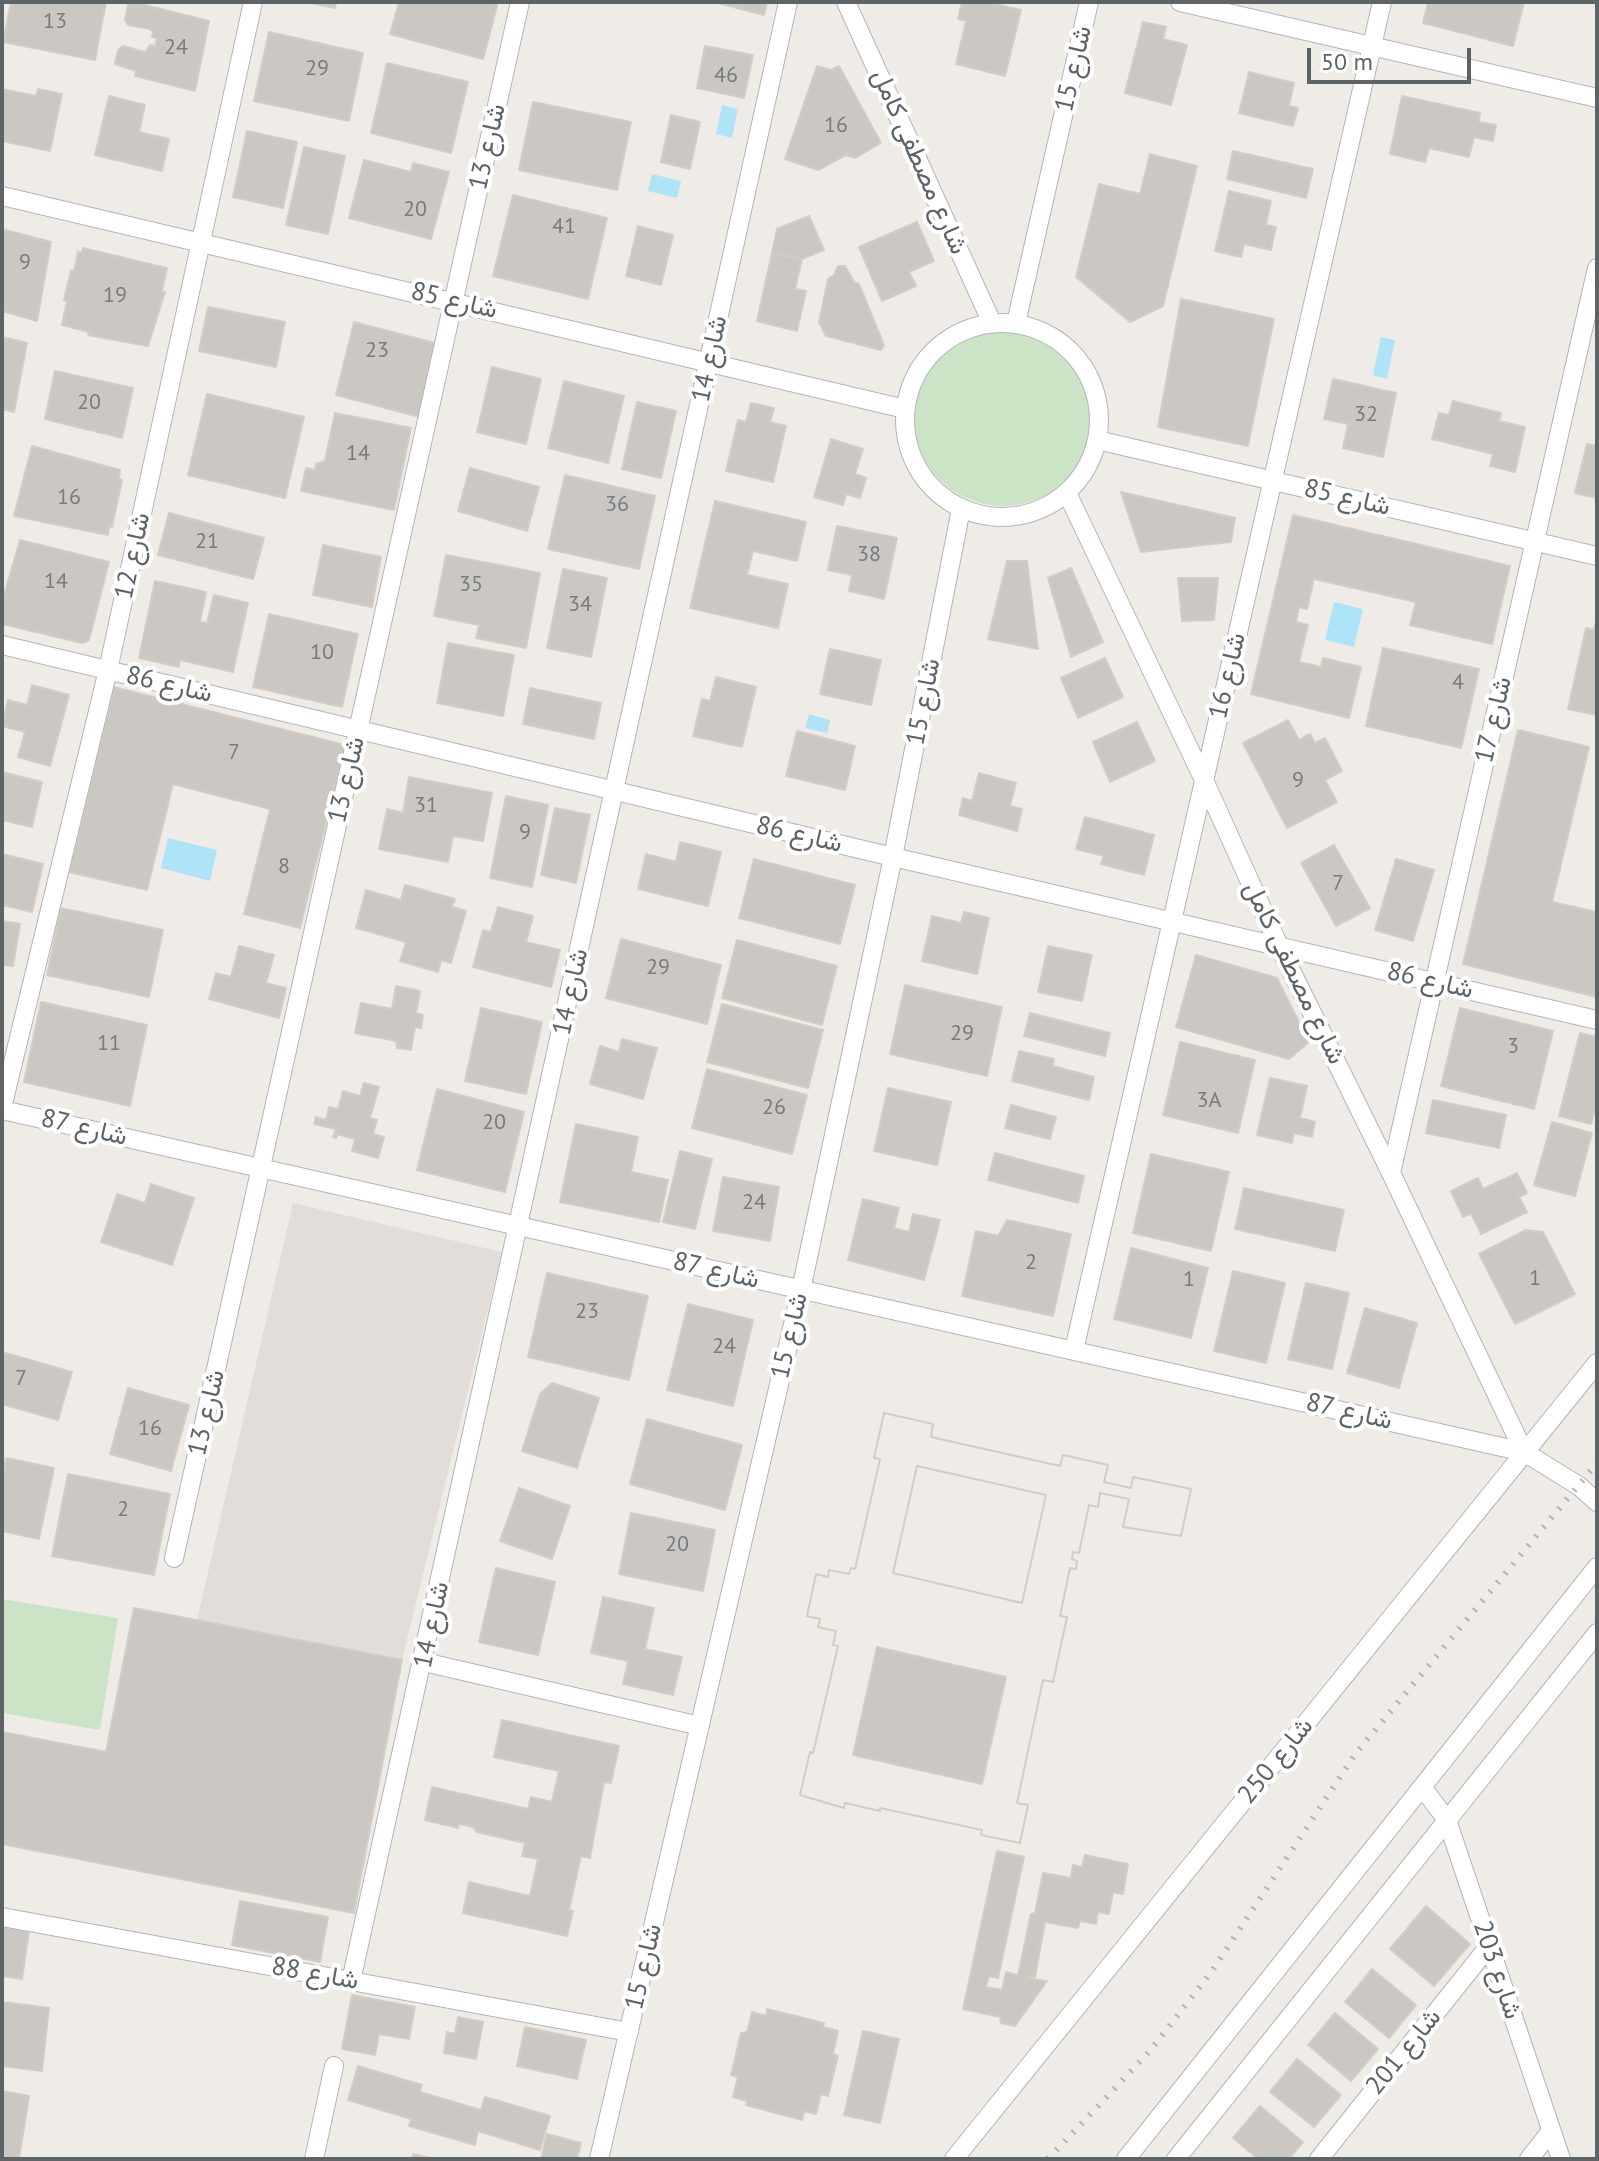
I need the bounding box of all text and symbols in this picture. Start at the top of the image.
house number: 13 [43,9,67,35]
street label: شارع 15 [1049,23,1099,115]
scale bar [1311,32,1475,82]
house number: 24 [164,35,188,61]
text: 50 m [1321,46,1373,77]
house number: 29 [305,56,329,82]
house number: 46 [714,63,738,89]
street label: شارع مصطفى كامل [864,65,974,259]
street label: شارع 13 [463,101,513,193]
house number: 16 [824,113,848,139]
house number: 20 [403,197,427,223]
house number: 41 [552,214,576,240]
house number: 9 [19,250,31,276]
street label: شارع 85 [408,276,500,326]
house number: 19 [103,283,127,309]
street label: شارع 14 [686,313,734,405]
house number: 23 [365,338,389,364]
house number: 20 [77,390,101,416]
house number: 32 [1354,402,1378,428]
house number: 14 [346,441,370,467]
street label: شارع 85 [1301,473,1393,523]
house number: 16 [57,485,81,511]
house number: 36 [605,492,629,518]
street label: شارع 12 [109,510,157,602]
house number: 21 [195,529,219,555]
house number: 38 [857,542,881,568]
house number: 14 [44,569,68,595]
house number: 35 [459,572,483,598]
house number: 34 [568,592,592,618]
street label: شارع 16 [1203,630,1253,722]
house number: 10 [310,640,334,666]
street label: شارع 15 [900,656,948,748]
street label: شارع 86 [123,660,215,710]
house number: 4 [1452,670,1464,696]
street label: شارع 17 [1469,674,1519,766]
street label: شارع 13 [322,734,372,826]
house number: 7 [228,740,240,766]
house number: 9 [1292,768,1304,794]
house number: 31 [414,793,438,819]
street label: شارع 86 [753,810,845,860]
house number: 9 [519,820,531,846]
house number: 8 [278,854,290,880]
house number: 7 [1332,871,1344,897]
street label: شارع مصطفى كامل [1236,877,1352,1069]
street label: شارع 14 [547,946,595,1038]
house number: 29 [646,955,670,981]
street label: شارع 86 [1384,956,1476,1006]
house number: 29 [950,1021,974,1047]
house number: 11 [97,1031,121,1057]
house number: 3 [1507,1034,1519,1060]
house number: 3A [1197,1088,1221,1114]
house number: 26 [762,1095,786,1121]
street label: شارع 87 [38,1103,130,1153]
house number: 20 [482,1110,506,1136]
house number: 24 [742,1190,766,1216]
street label: شارع 87 [670,1246,762,1296]
house number: 2 [1025,1250,1037,1276]
house number: 1 [1529,1266,1541,1292]
house number: 1 [1183,1267,1195,1293]
street label: شارع 15 [765,1290,815,1382]
house number: 23 [575,1299,599,1325]
house number: 24 [712,1334,736,1360]
house number: 7 [15,1366,27,1392]
street label: شارع 13 [182,1367,232,1459]
street label: شارع 87 [1303,1387,1395,1437]
house number: 16 [138,1416,162,1442]
house number: 2 [117,1497,129,1523]
house number: 20 [665,1532,689,1558]
street label: شارع 14 [408,1579,456,1671]
street label: شارع 250 [1232,1712,1320,1810]
street label: شارع 203 [1466,1917,1528,2023]
street label: شارع 15 [619,1921,669,2013]
street label: شارع 88 [269,1951,361,1997]
street label: شارع 201 [1360,2003,1448,2101]

